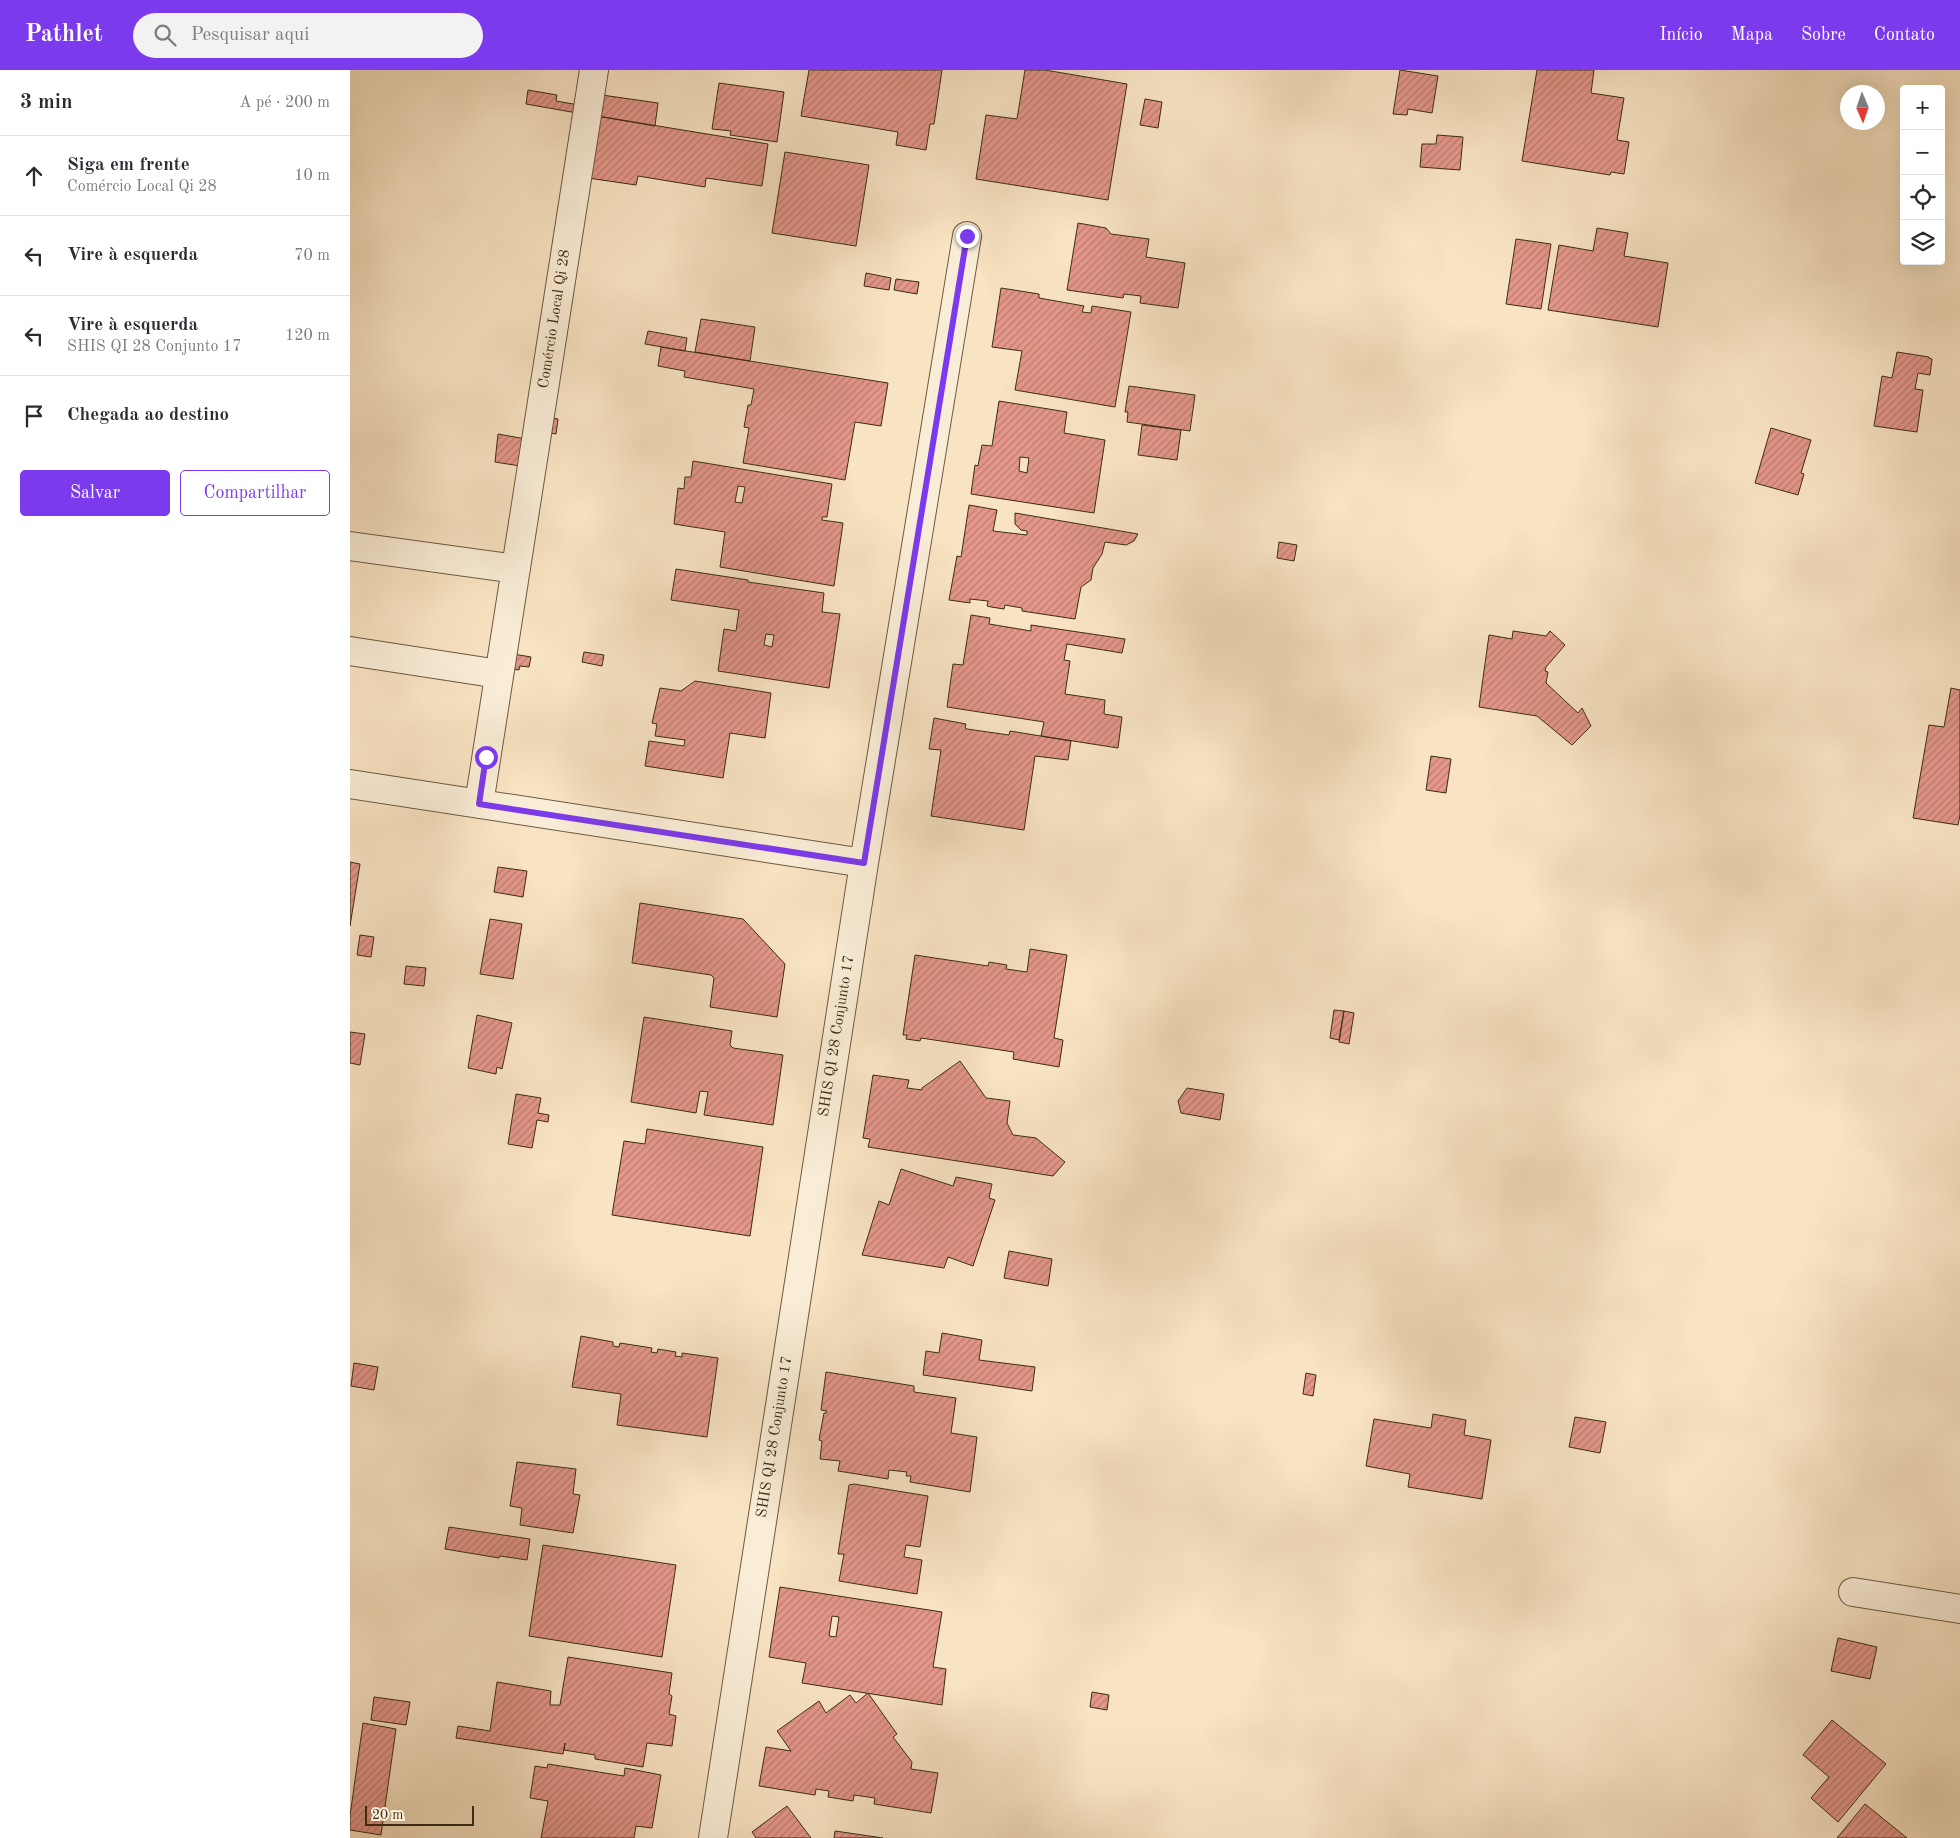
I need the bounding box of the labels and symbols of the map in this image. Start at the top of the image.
north arrow [1840,85,1885,130]
route end [956,225,979,248]
street label: Comércio Local Qi 28 [537,248,573,390]
route start [475,746,498,769]
street label: SHIS QI 28 Conjunto 17 [817,954,857,1118]
street label: SHIS QI 28 Conjunto 17 [755,1355,795,1519]
scale bar [365,1803,474,1826]

